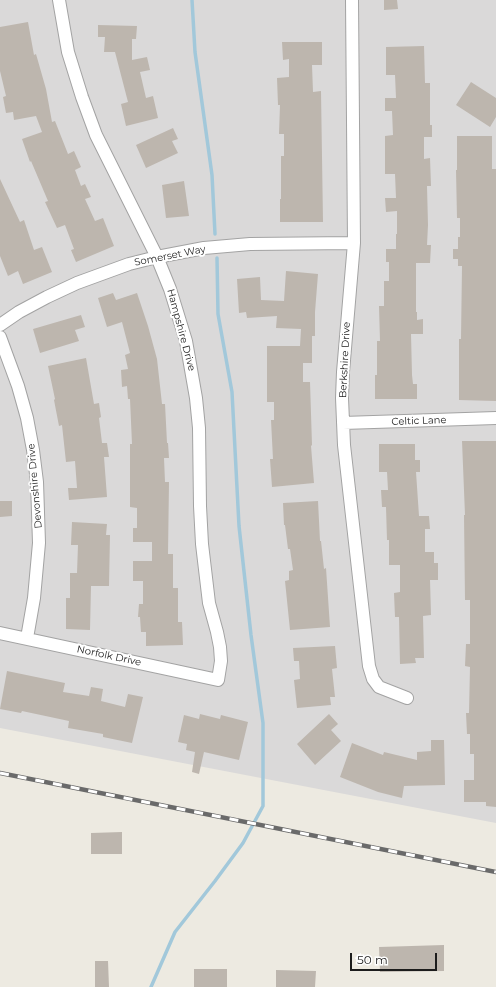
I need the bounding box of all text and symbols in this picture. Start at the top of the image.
street label: Somerset Way [133,243,207,269]
street label: Hampshire Drive [164,288,198,372]
street label: Berkshire Drive [337,322,353,398]
street label: Celtic Lane [391,414,447,428]
street label: Devonshire Drive [25,443,45,529]
street label: Norfolk Drive [76,643,142,669]
scale bar [352,945,439,971]
text: 50 m [357,952,388,967]

